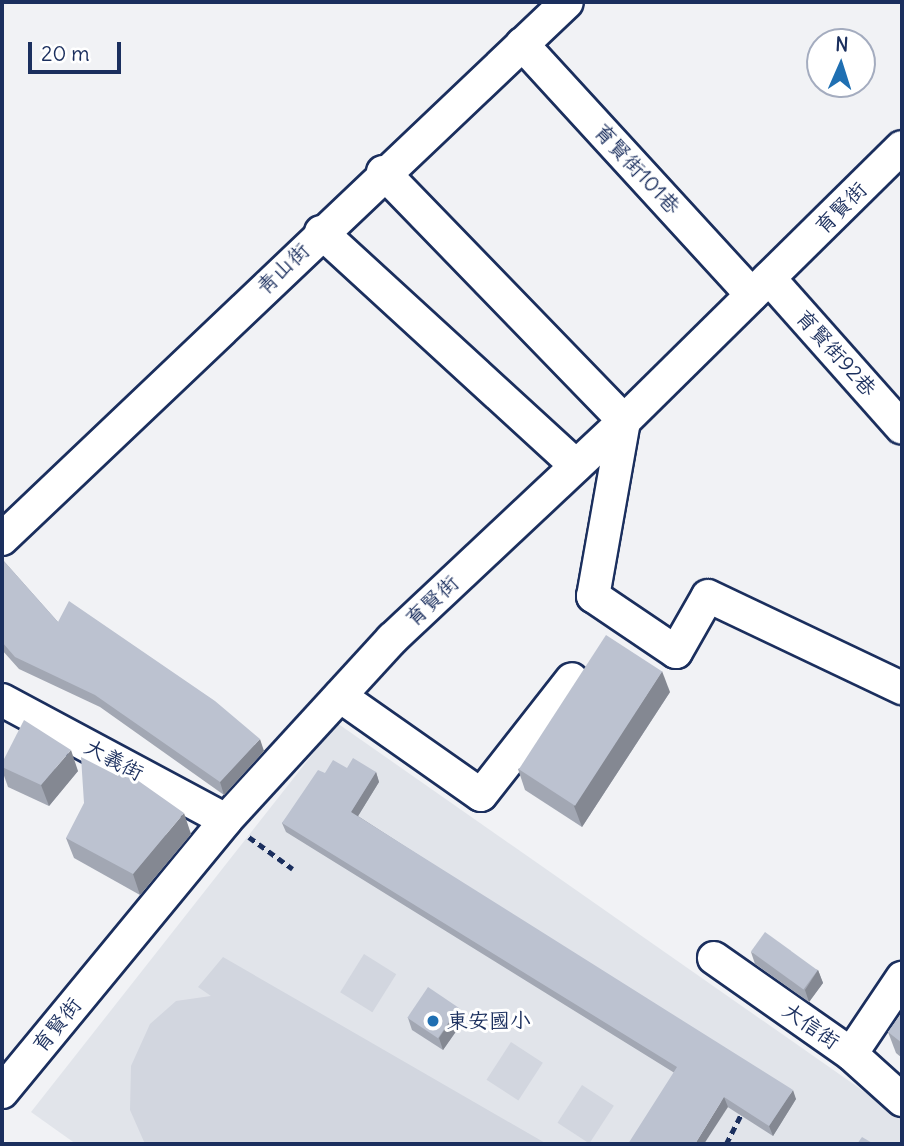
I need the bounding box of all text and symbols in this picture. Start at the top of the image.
scale bar [32,28,124,72]
north arrow [806,28,876,98]
text: N [835,32,849,56]
text: 20 m [41,40,90,67]
street label: 育賢街101巷 [589,119,685,219]
street label: 育賢街 [810,177,872,239]
street label: 青山街 [252,238,314,300]
street label: 育賢街92巷 [791,305,881,401]
street label: 育賢街 [400,570,464,632]
street label: 大義街 [80,734,148,786]
street label: 育賢街 [27,993,87,1057]
street label: 大信街 [778,998,844,1054]
place label: 東安國小 [447,1008,531,1034]
marker: 東安國小 [425,1013,441,1029]

